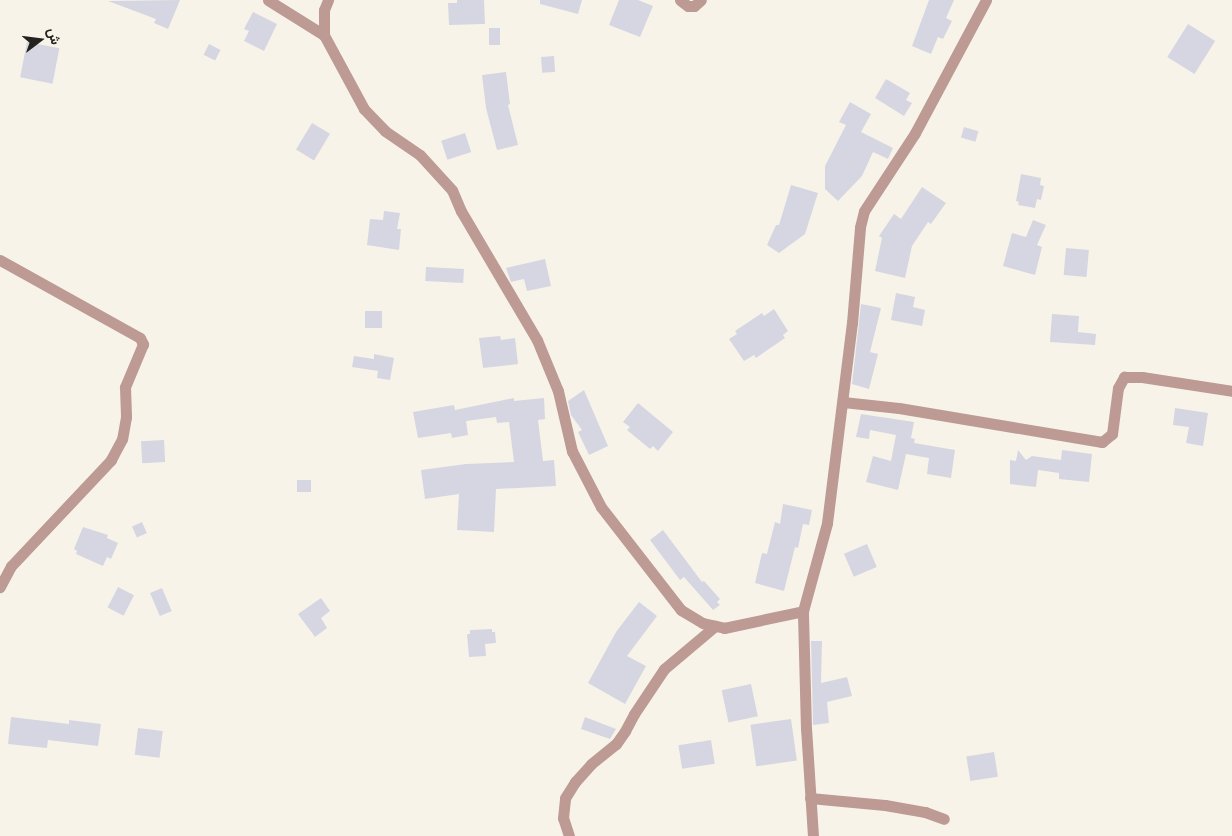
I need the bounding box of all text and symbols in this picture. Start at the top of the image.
north arrow [15,15,65,65]
text: ش [44,25,66,47]

